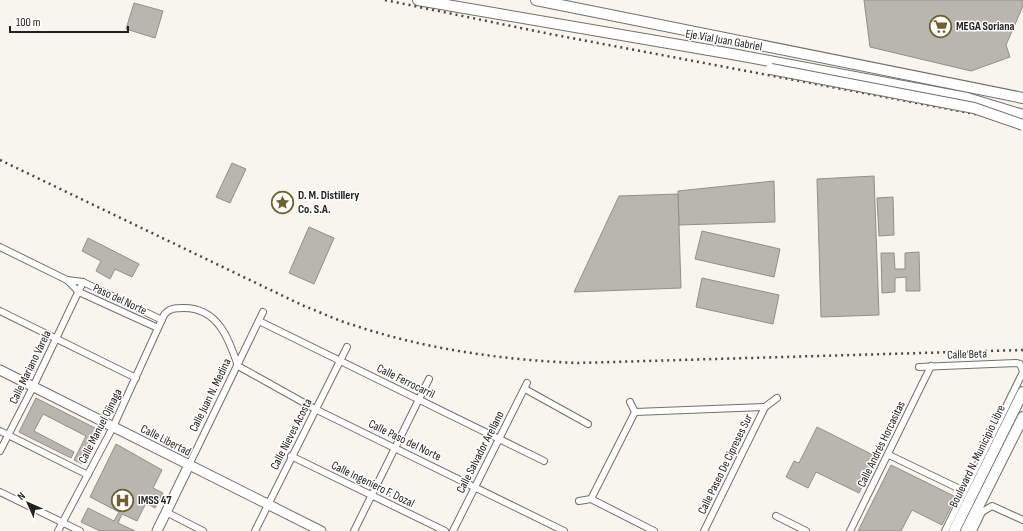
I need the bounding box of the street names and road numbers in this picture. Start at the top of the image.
street label: Eje Vial Juan Gabriel [684,26,763,55]
street label: Paso del Norte [90,280,149,319]
street label: Calle Mariano Varela [6,328,55,406]
street label: Calle Beta [947,346,988,363]
street label: Calle Juan N. Medina [186,356,235,434]
street label: Calle Ferrocarril [374,361,437,402]
street label: Calle Manuel Ojinaga [75,386,126,466]
street label: Calle Nieves Acosta [267,396,316,472]
street label: Calle Andrés Horcasitas [854,399,909,490]
street label: Boulevard N. Municipio Libre [946,402,1009,510]
street label: Calle Salvador Arellano [453,408,508,496]
street label: Calle Paseo De Cipreses Sur [695,411,756,517]
street label: Calle Paso del Norte [366,416,444,465]
street label: Calle Libertad [138,421,194,460]
street label: Calle Ingeniero F. Dozal [329,458,417,511]

